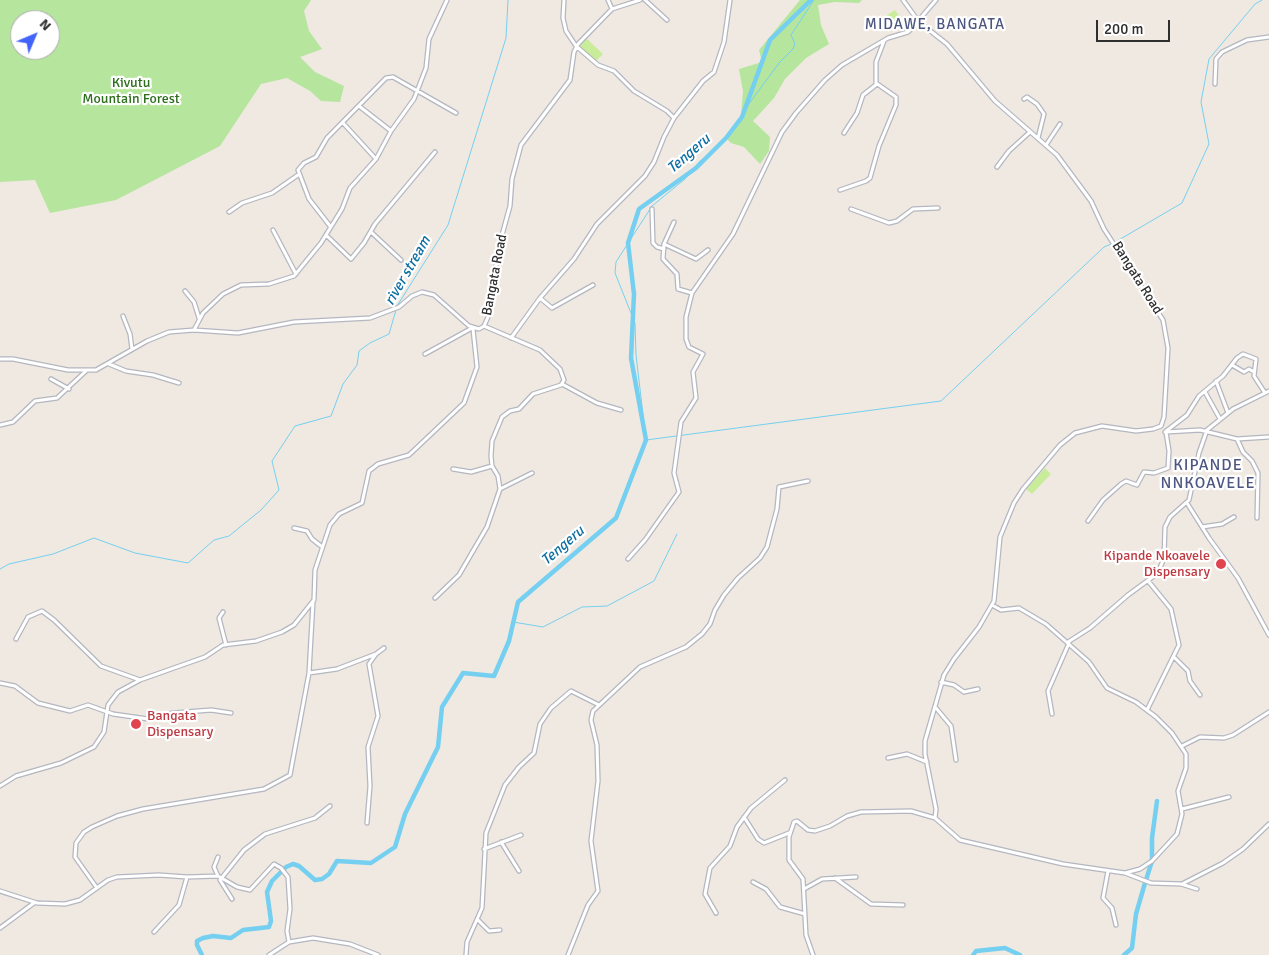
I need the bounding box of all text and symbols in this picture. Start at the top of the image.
north arrow [10,10,60,60]
scale bar [1099,10,1173,42]
text: N [36,15,55,34]
district label: MIDAWE, BANGATA [863,16,1007,34]
text: 200 m [1104,20,1144,38]
park label: Kivutu Mountain Forest [82,75,180,108]
water label: Tengeru [664,130,714,178]
water label: river stream [381,233,435,309]
street label: Bangata Road [479,233,511,317]
street label: Bangata Road [1108,239,1166,317]
district label: KIPANDE NNKOAVELE [1159,456,1257,494]
water label: Tengeru [538,522,588,570]
place label: Kipande Nkoavele Dispensary [1104,548,1210,580]
marker: Kipande Nkoavele Dispensary [1214,557,1228,571]
place label: Bangata Dispensary [147,708,213,740]
marker: Bangata Dispensary [129,717,143,731]

